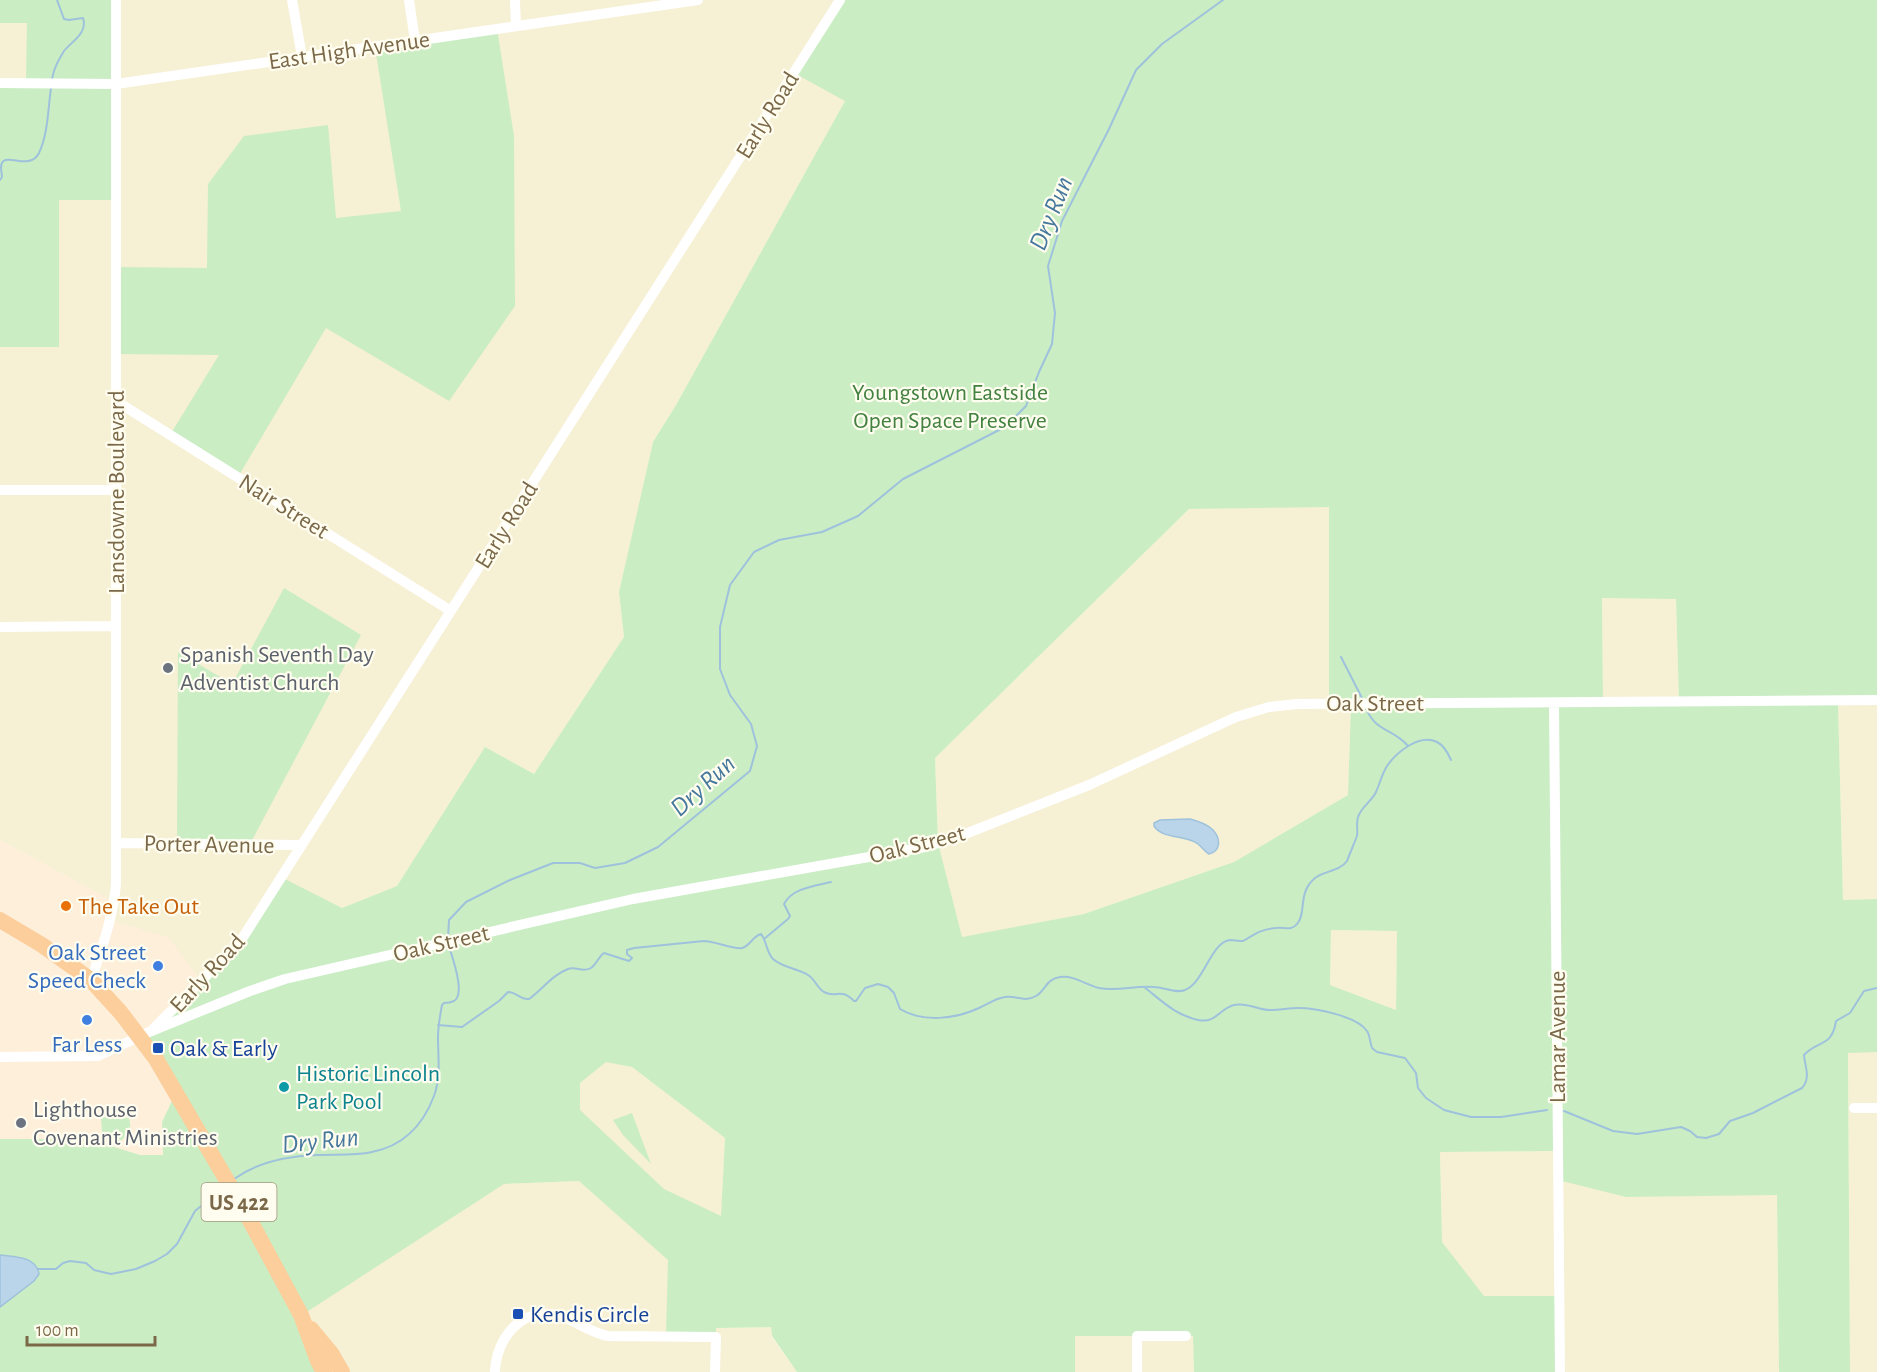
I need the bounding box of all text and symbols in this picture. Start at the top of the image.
street label: East High Avenue [267,28,432,74]
street label: Early Road [732,68,804,163]
water label: Dry Run [1024,173,1077,254]
park label: Youngstown Eastside Open Space Preserve [852,381,1048,433]
street label: Lansdowne Boulevard [105,390,129,594]
street label: Nair Street [234,470,333,544]
street label: Early Road [471,478,543,573]
place label: Spanish Seventh Day Adventist Church [180,643,374,695]
marker: Spanish Seventh Day Adventist Church [161,661,175,675]
street label: Oak Street [1326,692,1424,716]
water label: Dry Run [665,750,740,821]
street label: Oak Street [867,821,968,868]
street label: Porter Avenue [143,832,275,858]
place label: The Take Out [78,895,199,919]
marker: The Take Out [59,899,73,913]
street label: Oak Street [391,921,492,967]
street label: Early Road [166,930,250,1018]
place label: Oak Street Speed Check [28,941,146,993]
marker: Oak Street Speed Check [151,959,165,973]
street label: Lamar Avenue [1546,971,1570,1103]
marker: Far Less [80,1013,94,1027]
place label: Far Less [52,1033,122,1057]
place label: Oak & Early [170,1037,278,1061]
marker: Oak & Early [151,1041,165,1055]
place label: Historic Lincoln Park Pool [296,1062,440,1114]
marker: Historic Lincoln Park Pool [277,1080,291,1094]
place label: Lighthouse Covenant Ministries [33,1098,218,1150]
marker: Lighthouse Covenant Ministries [14,1116,28,1130]
water label: Dry Run [280,1124,360,1158]
road number: US 422 [202,1183,276,1221]
place label: Kendis Circle [530,1303,649,1327]
marker: Kendis Circle [511,1307,525,1321]
scale bar [27,1309,154,1347]
text: 100 m [36,1322,79,1340]

